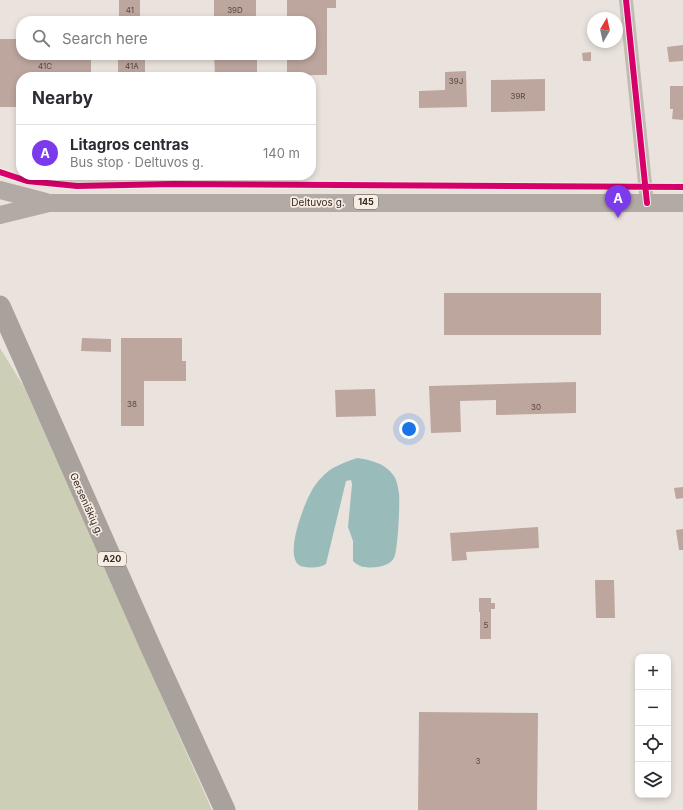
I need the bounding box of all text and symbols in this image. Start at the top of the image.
house number: 41 [126,5,134,15]
house number: 39D [227,5,243,15]
north arrow [587,12,623,48]
search box [16,16,316,60]
icon: search [30,27,52,49]
text: Search here [62,29,148,48]
house number: 41C [38,61,52,71]
house number: 41A [125,61,139,71]
house number: 39J [449,76,463,86]
text: Nearby [32,88,93,108]
house number: 39R [510,91,526,101]
text: Litagros centras [70,135,189,154]
text: A [40,145,50,161]
text: 140 m [263,145,300,161]
text: Bus stop · Deltuvos g. [70,154,204,170]
pin: A [605,185,631,218]
road number: 145 [354,195,378,209]
street label: Deltuvos g. [291,196,345,208]
house number: 38 [127,399,137,409]
house number: 30 [531,402,541,412]
your location [399,419,419,439]
street label: Gerseniškių g. [68,471,106,537]
road number: A20 [98,552,126,566]
house number: 5 [484,620,489,630]
map controls [635,654,671,798]
button: + [635,654,671,690]
button: − [635,690,671,726]
button: locate [635,726,671,762]
house number: 3 [476,756,481,766]
button: layers [635,762,671,798]

